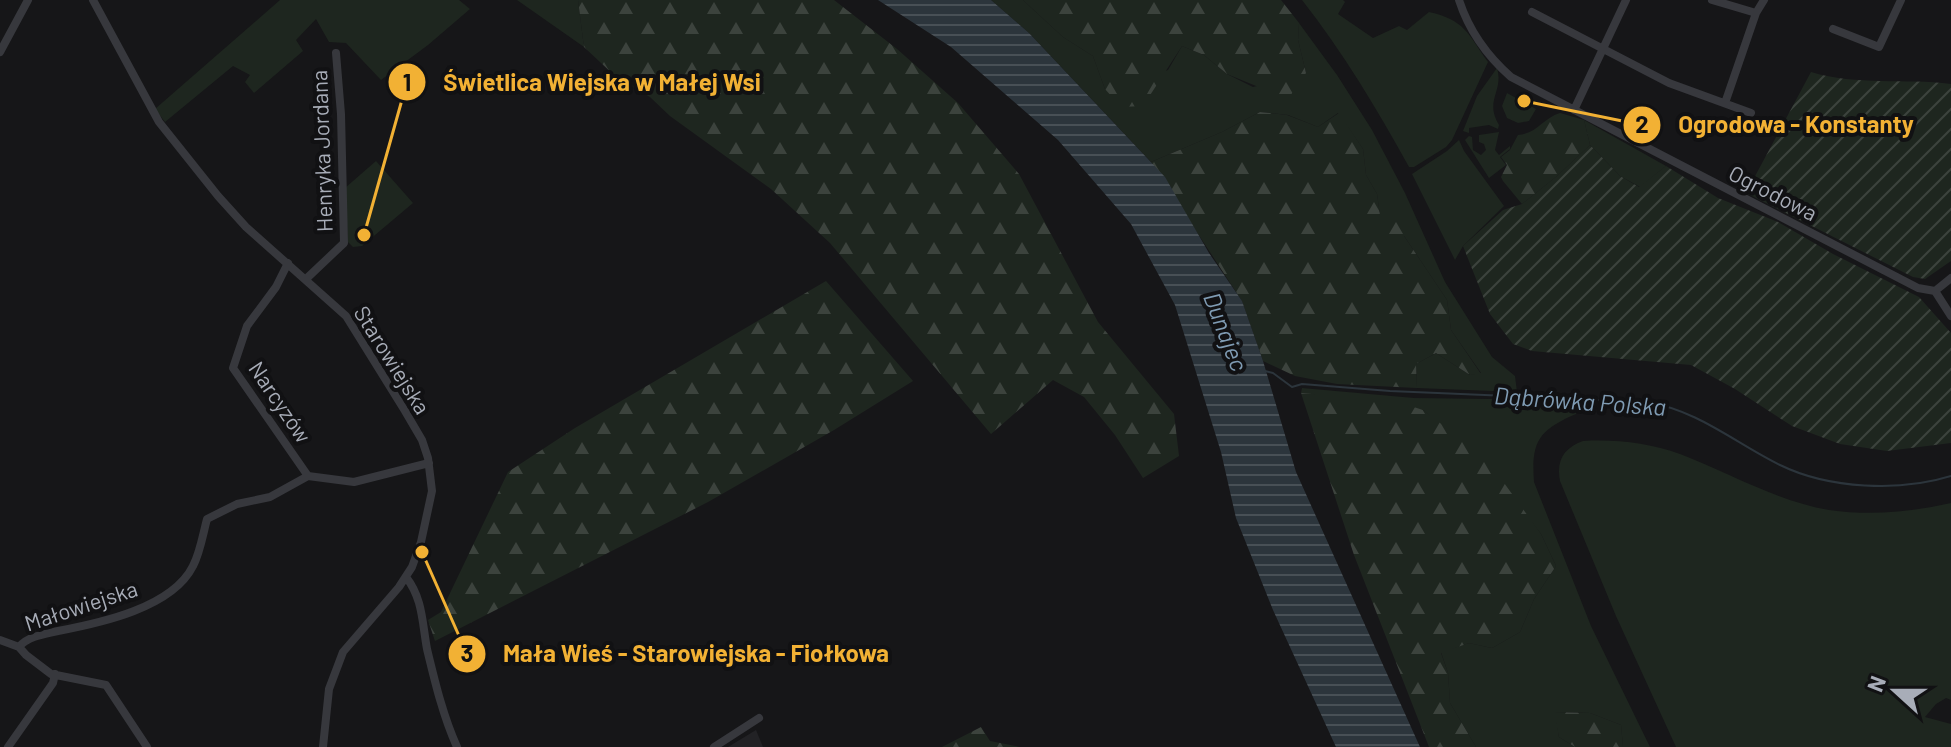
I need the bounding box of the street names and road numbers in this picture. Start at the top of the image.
street label: Henryka Jordana [305,70,337,233]
street label: Ogrodowa [1725,159,1822,225]
street label: Starowiejska [349,301,436,418]
street label: Narcyzów [244,356,318,447]
street label: Małowiejska [21,575,140,636]

